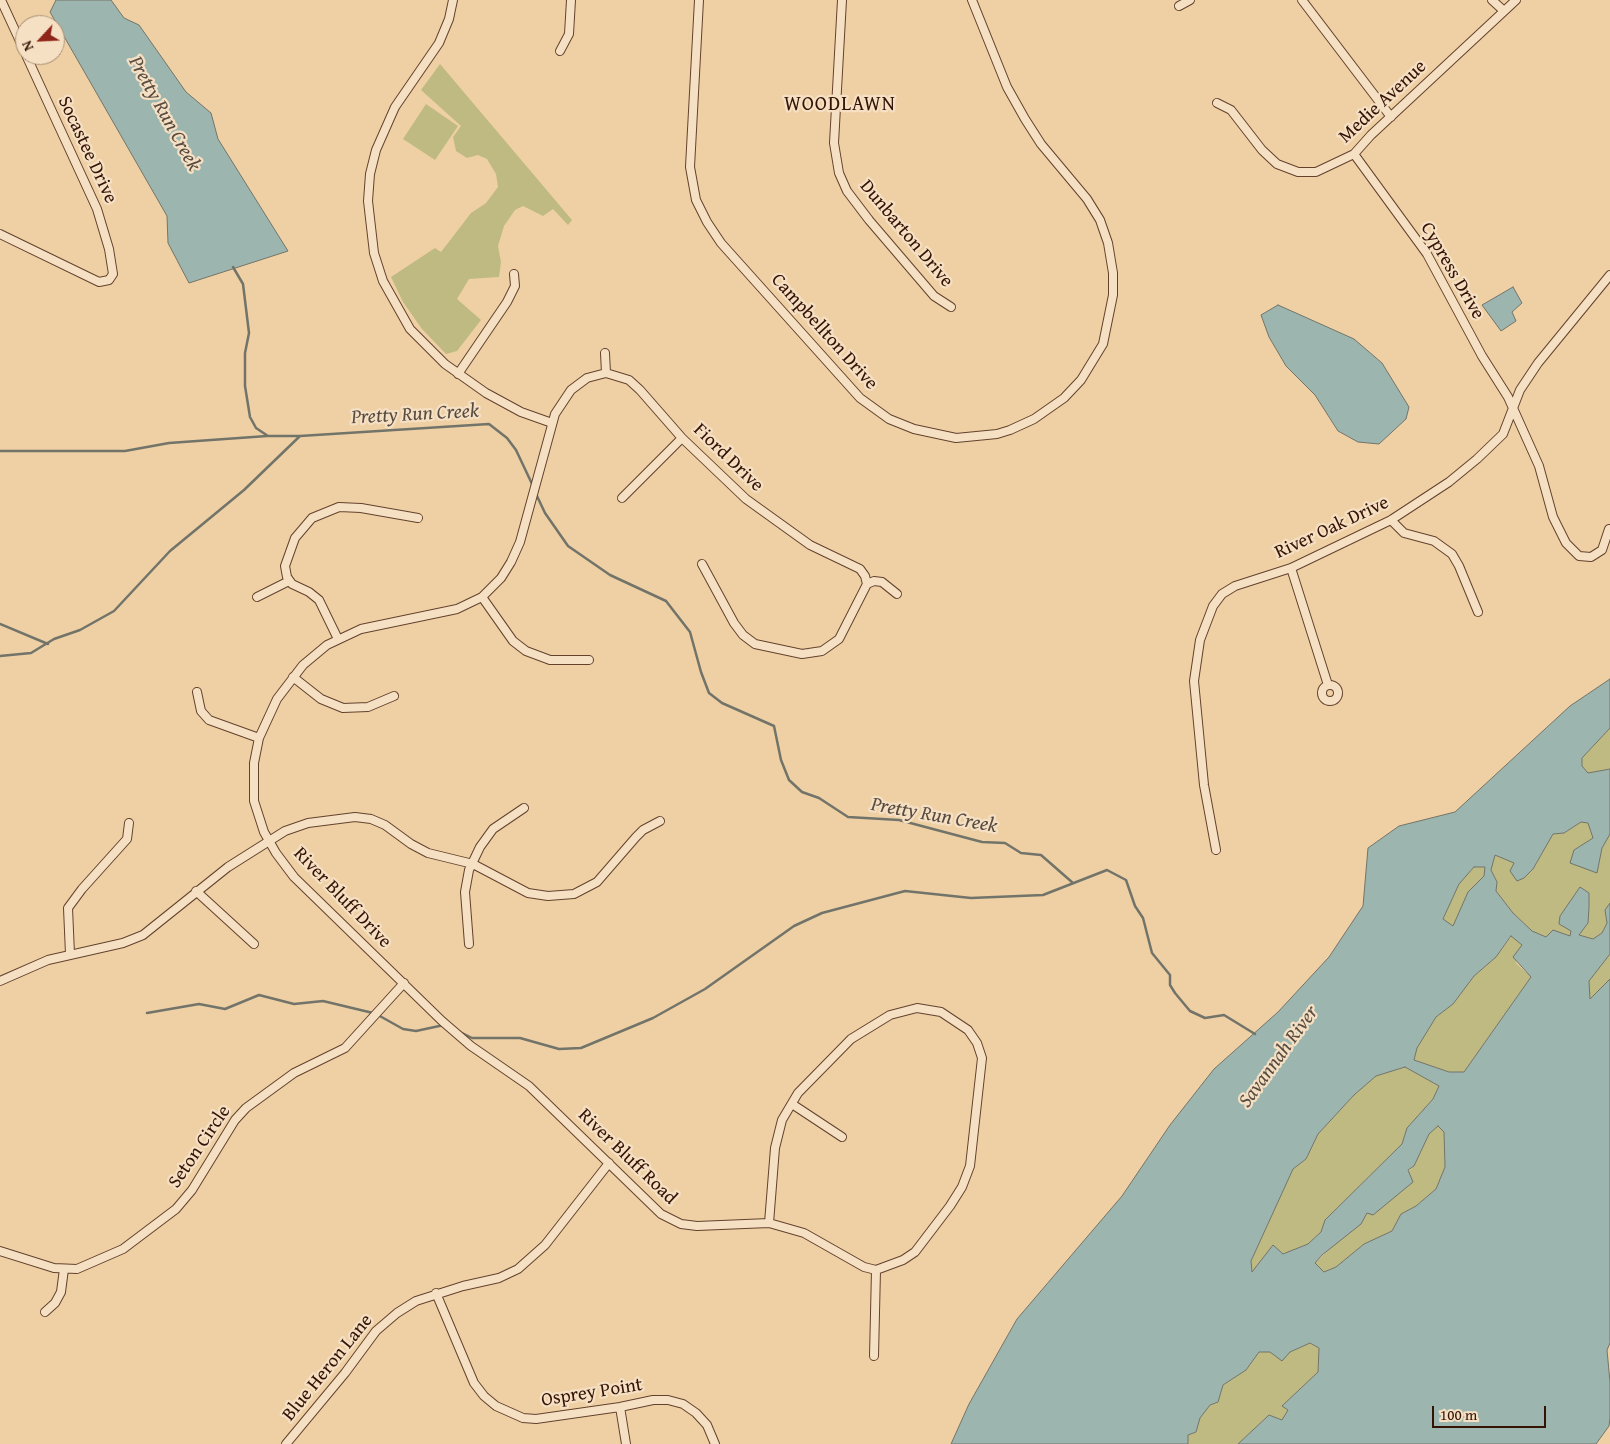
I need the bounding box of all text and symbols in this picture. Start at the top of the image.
north arrow [15,15,65,65]
text: N [16,37,38,54]
water label: Pretty Run Creek [123,52,205,176]
street label: Medie Avenue [1334,56,1432,148]
street label: Socastee Drive [52,93,122,207]
district label: WOODLAWN [783,93,897,117]
street label: Dunbarton Drive [855,176,957,292]
street label: Cypress Drive [1415,218,1489,324]
street label: Campbellton Drive [766,269,882,395]
water label: Pretty Run Creek [351,400,479,430]
street label: Fiord Drive [688,419,768,497]
street label: River Oak Drive [1271,492,1393,564]
water label: Pretty Run Creek [869,793,999,839]
street label: River Bluff Drive [288,843,396,953]
water label: Savannah River [1234,1001,1324,1113]
street label: Seton Circle [164,1101,236,1193]
street label: River Bluff Road [573,1104,681,1210]
street label: Blue Heron Lane [278,1310,378,1426]
street label: Osprey Point [540,1374,644,1412]
scale bar [1435,1396,1549,1428]
text: 100 m [1440,1404,1477,1425]

